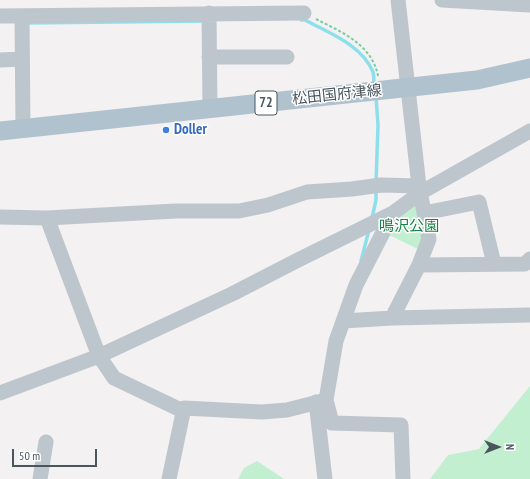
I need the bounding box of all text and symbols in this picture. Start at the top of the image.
street label: 松田国府津線 [291,81,383,109]
road number: 72 [255,91,277,115]
place label: Doller [174,121,207,139]
marker: Doller [161,125,171,135]
park label: 鳴沢公園 [379,218,439,236]
north arrow [478,427,518,467]
scale bar [14,441,99,467]
text: N [503,444,517,450]
text: 50 m [19,448,40,463]

